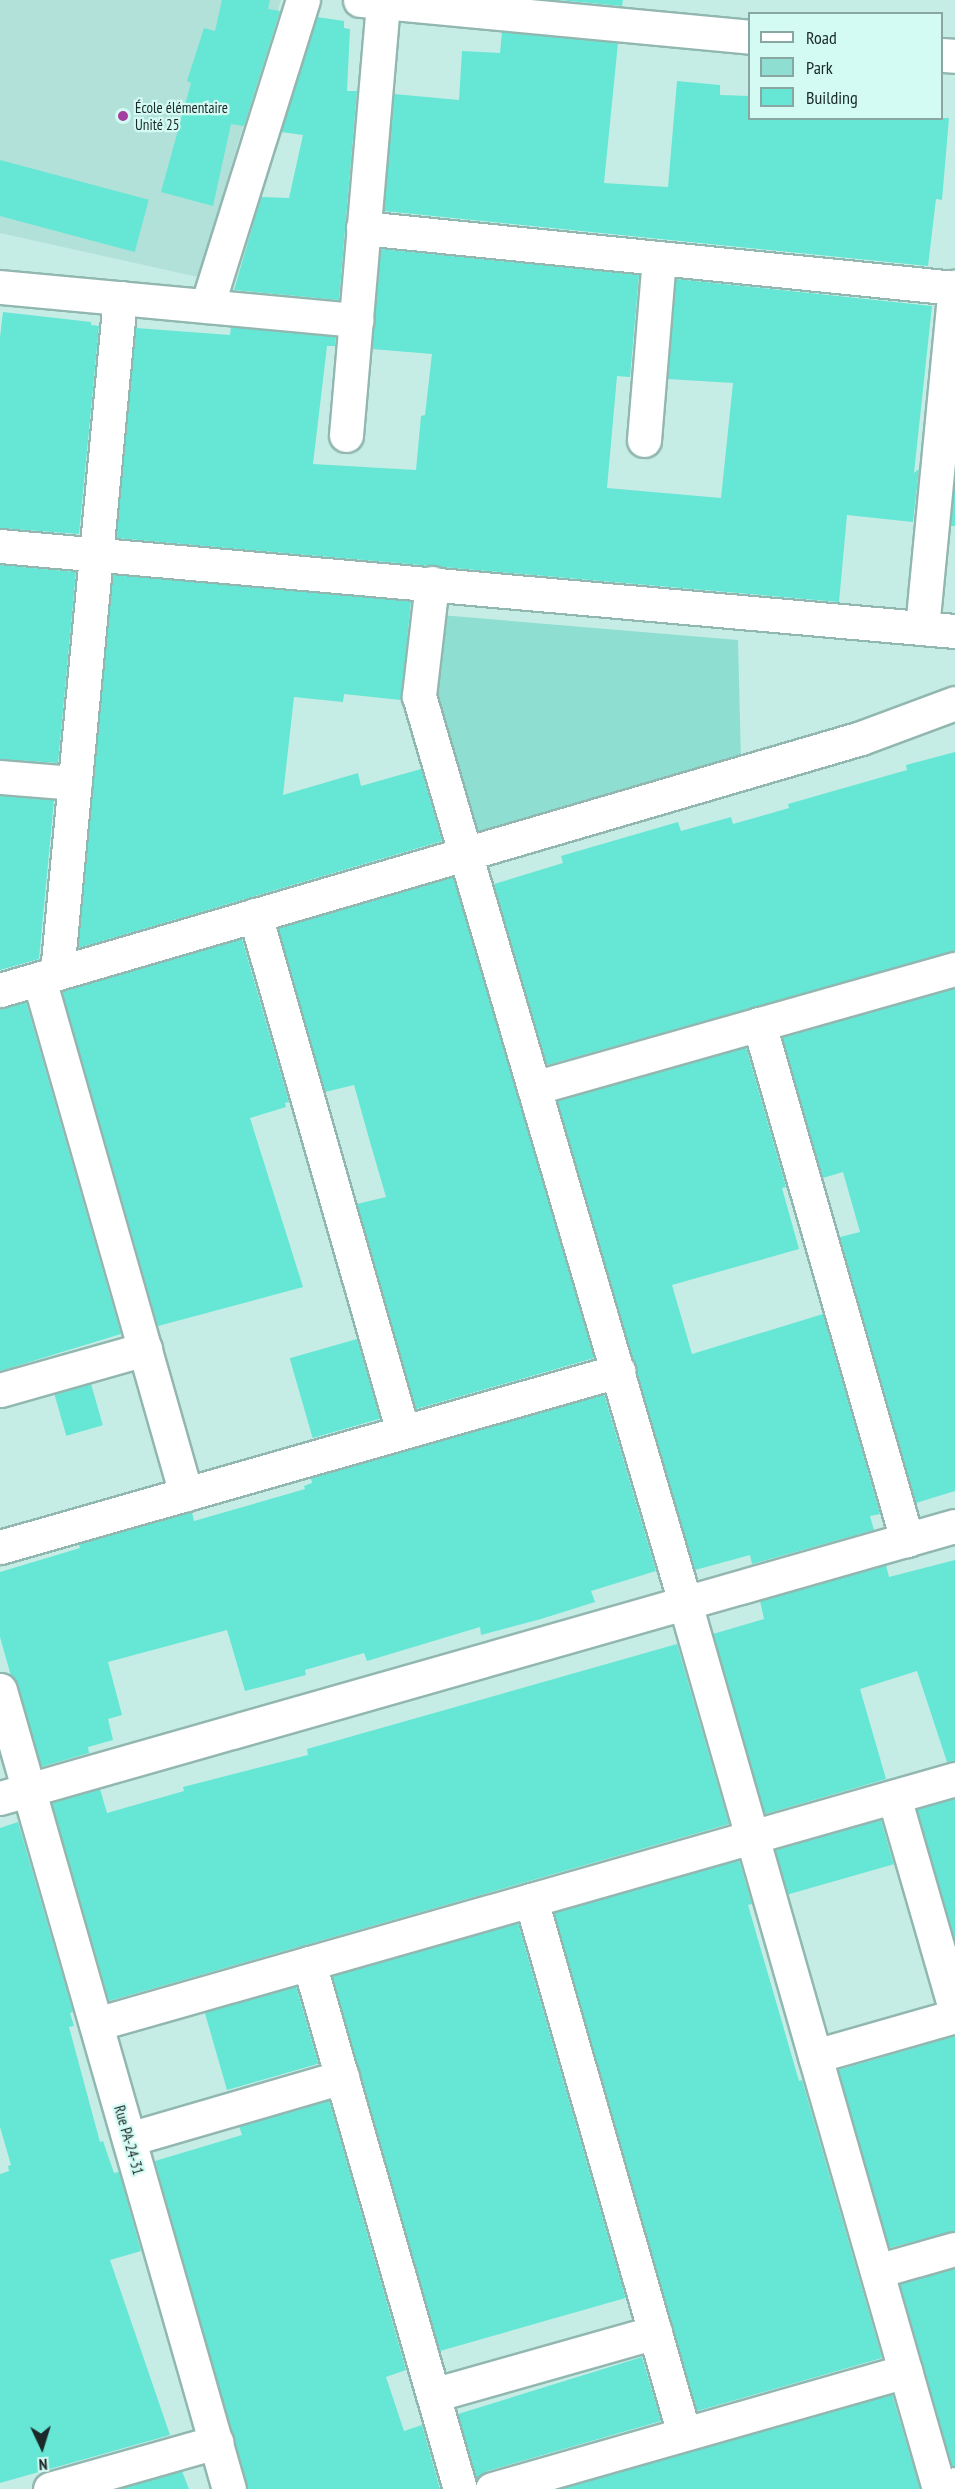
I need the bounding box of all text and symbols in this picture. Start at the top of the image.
legend [748,12,943,120]
text: Road [806,26,837,49]
text: Park [806,56,833,79]
text: Building [806,86,858,109]
place label: École élémentaire Unité 25 [135,98,228,133]
marker: École élémentaire Unité 25 [116,109,130,123]
street label: Rue PA-24-31 [111,2103,147,2177]
north arrow [12,2417,72,2477]
text: N [38,2455,48,2475]

